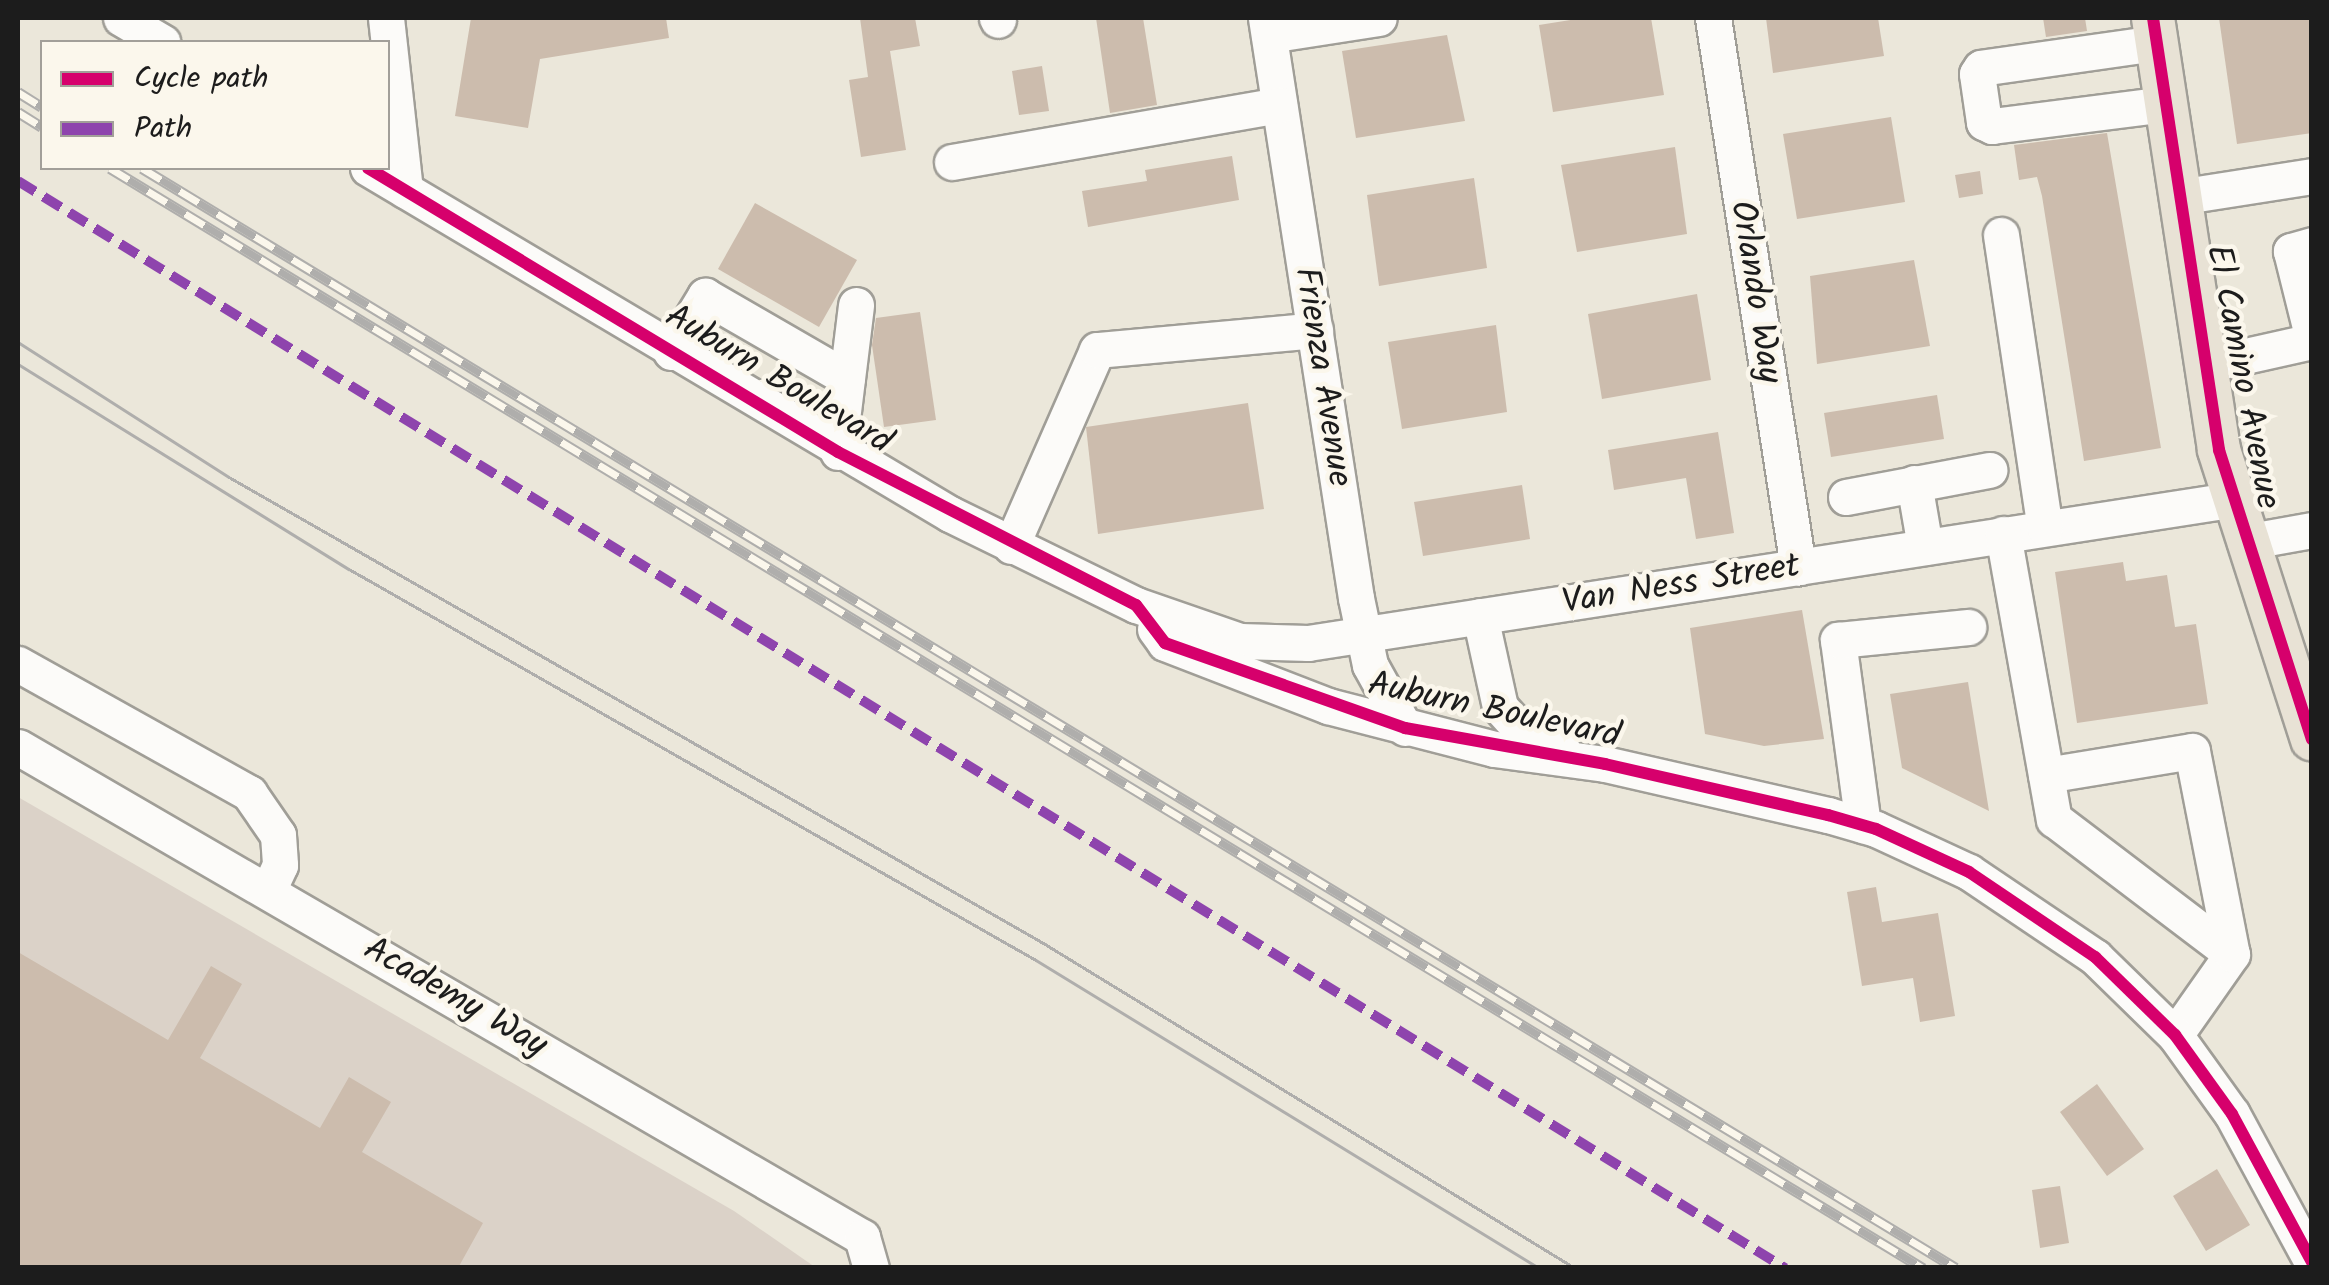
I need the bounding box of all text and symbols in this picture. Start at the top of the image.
legend [40,40,390,170]
text: Cycle path [134,55,268,103]
text: Path [134,105,192,153]
street label: Orlando Way [1720,198,1790,386]
street label: El Camino Avenue [2196,241,2288,513]
street label: Frienza Avenue [1284,264,1360,490]
street label: Auburn Boulevard [657,296,899,464]
street label: Van Ness Street [1559,546,1803,624]
street label: Auburn Boulevard [1364,664,1624,758]
street label: Academy Way [356,929,554,1067]

